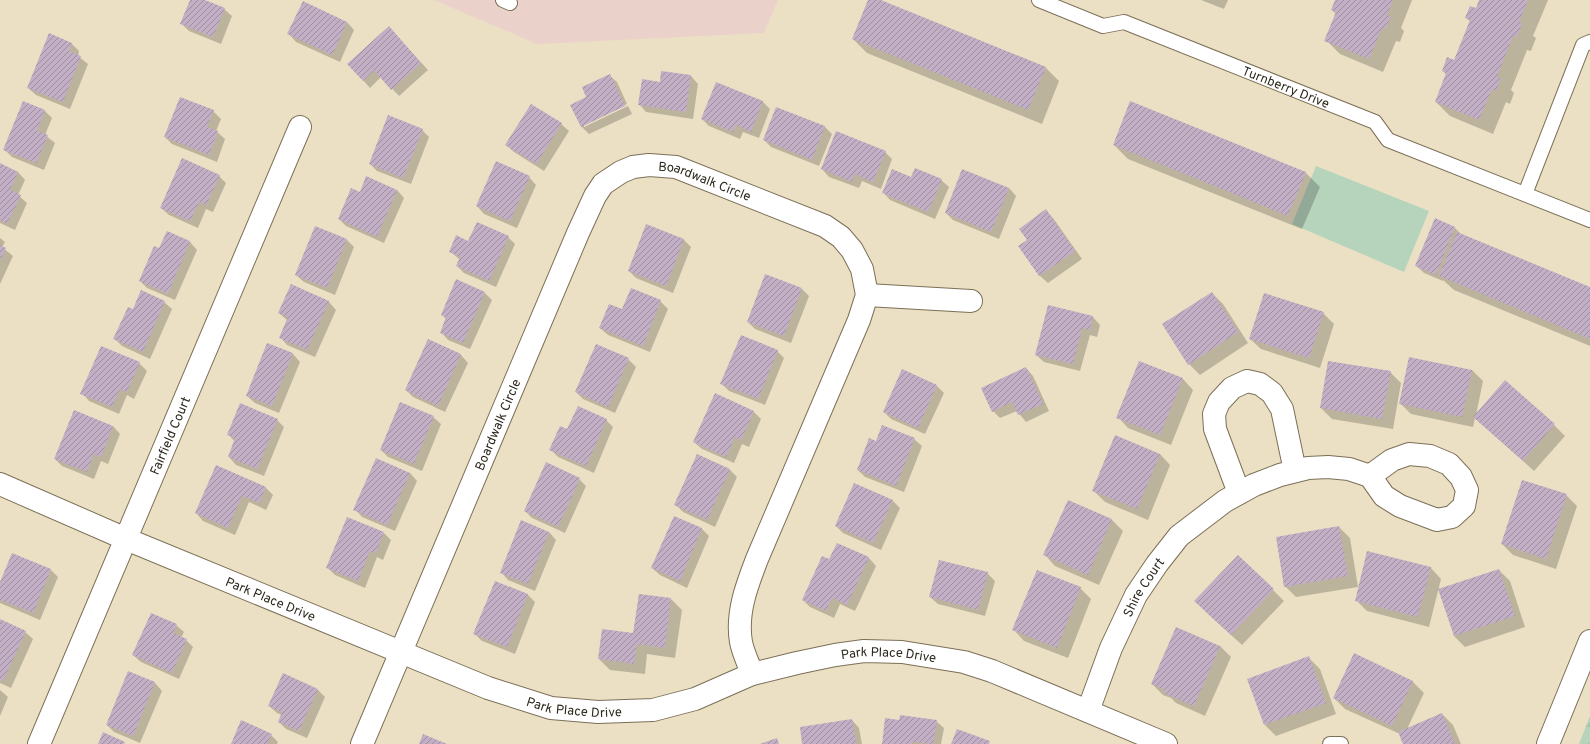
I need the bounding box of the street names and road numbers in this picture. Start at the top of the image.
street label: Turnberry Drive [1240,64,1331,113]
street label: Boardwalk Circle [658,160,753,206]
street label: Boardwalk Circle [473,377,525,473]
street label: Fairfield Court [148,395,195,478]
street label: Shire Court [1121,555,1169,620]
street label: Park Place Drive [223,575,317,626]
street label: Park Place Drive [840,645,937,667]
street label: Park Place Drive [524,695,622,722]

